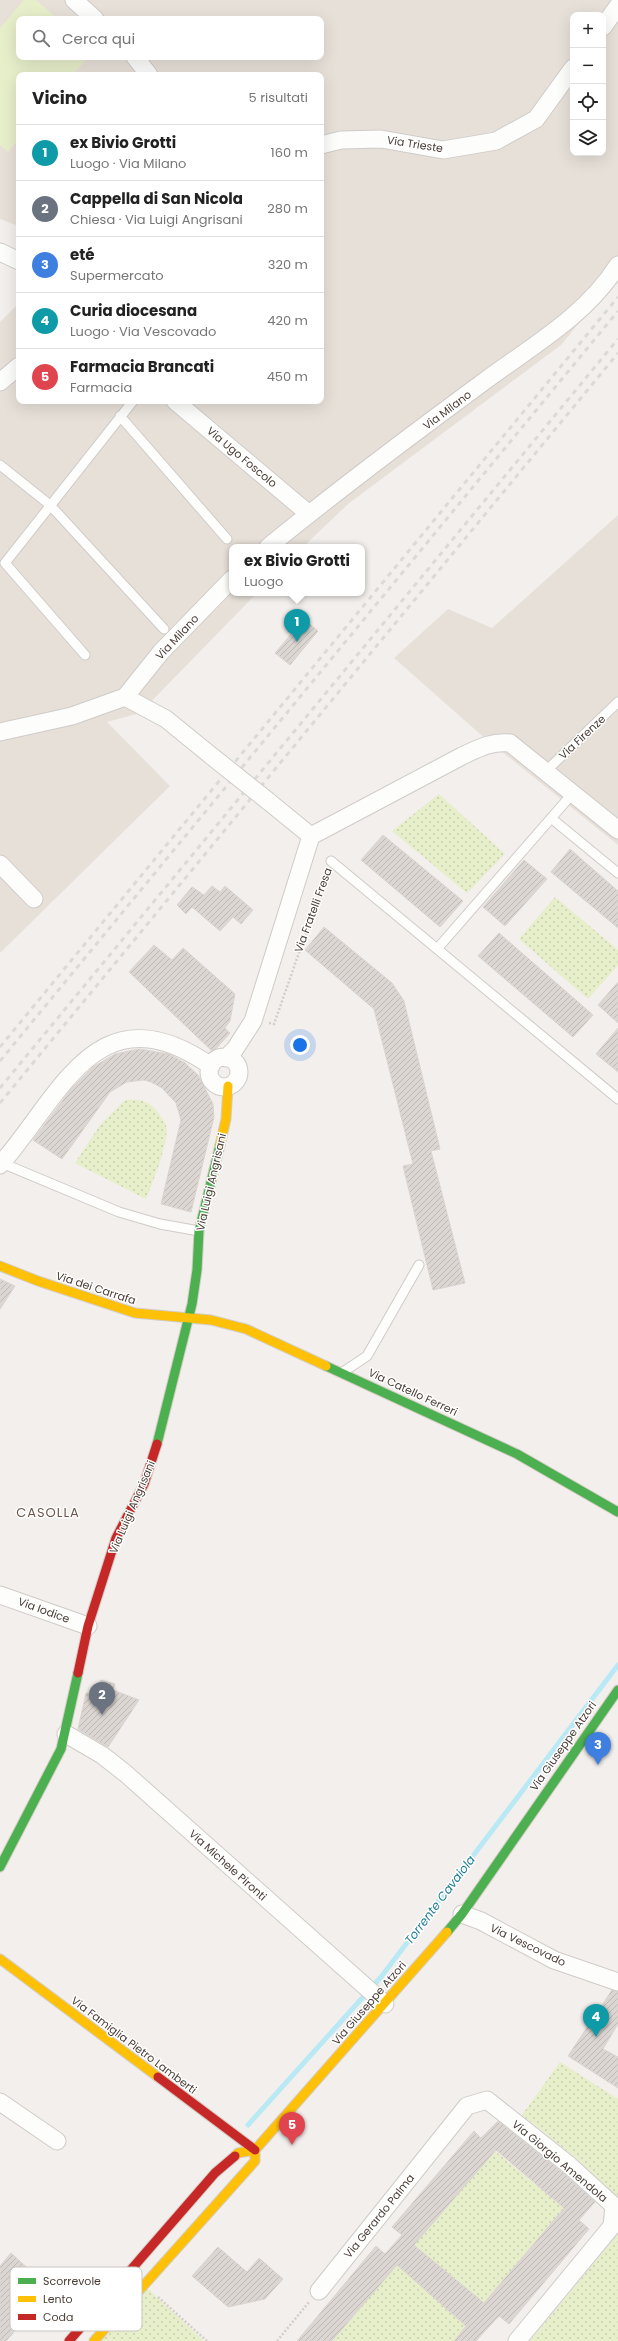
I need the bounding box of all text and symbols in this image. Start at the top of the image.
map controls [570,12,606,156]
button: + [570,12,606,48]
search box [16,16,324,60]
icon: search [30,27,52,49]
text: Cerca qui [62,28,135,49]
button: − [570,48,606,84]
button: locate [570,84,606,120]
text: Vicino [32,86,87,110]
text: 5 risultati [249,88,308,107]
button: layers [570,120,606,156]
text: ex Bivio Grotti [70,132,176,153]
street label: Via Trieste [386,132,444,156]
text: 1 [43,143,47,162]
text: 160 m [271,143,308,162]
text: Luogo · Via Milano [70,154,186,173]
text: Cappella di San Nicola [70,188,243,209]
text: 2 [41,199,49,218]
text: 280 m [267,199,308,218]
text: Chiesa · Via Luigi Angrisani [70,210,243,229]
text: eté [70,244,95,265]
text: 3 [41,255,49,274]
text: 320 m [268,255,308,274]
text: Supermercato [70,266,164,285]
text: Curia diocesana [70,300,197,321]
text: 4 [41,311,49,330]
text: 420 m [267,311,308,330]
text: Luogo · Via Vescovado [70,322,216,341]
text: Farmacia Brancati [70,356,214,377]
text: 5 [41,367,49,386]
text: 450 m [267,367,308,386]
text: Farmacia [70,378,132,397]
street label: Via Milano [419,386,475,434]
street label: Via Ugo Foscolo [203,423,281,491]
popup [229,544,365,596]
text: ex Bivio Grotti [244,550,350,571]
text: Luogo [244,572,283,591]
pin: 1 [284,609,310,642]
street label: Via Milano [152,611,202,663]
street label: Via Firenze [555,711,609,763]
street label: Via Fratelli Fresa [290,865,336,955]
your location [290,1035,310,1055]
street label: Via Luigi Angrisani [192,1131,230,1232]
street label: Via dei Carrafa [54,1268,138,1308]
street label: Via Catello Ferreri [366,1364,461,1420]
street label: Via Luigi Angrisani [105,1458,159,1556]
district label: CASOLLA [16,1503,80,1522]
street label: Via Iodice [16,1593,72,1627]
pin: 2 [89,1682,115,1715]
street label: Via Giuseppe Atzori [526,1698,600,1794]
pin: 3 [585,1732,611,1765]
street label: Via Michele Pironti [186,1826,271,1904]
water label: Torrente Cavaiola [400,1852,479,1948]
street label: Via Vescovado [488,1920,568,1970]
street label: Via Giuseppe Atzori [328,1957,410,2048]
street label: Via Famiglia Pietro Lamberti [68,1992,200,2098]
pin: 4 [583,2004,609,2037]
pin: 5 [279,2112,305,2145]
street label: Via Giorgio Amendola [509,2116,611,2206]
street label: Via Gerardo Palma [340,2170,418,2262]
legend [10,2267,142,2331]
text: Scorrevole [43,2273,101,2289]
text: Lento [43,2291,73,2307]
text: Coda [43,2309,73,2325]

